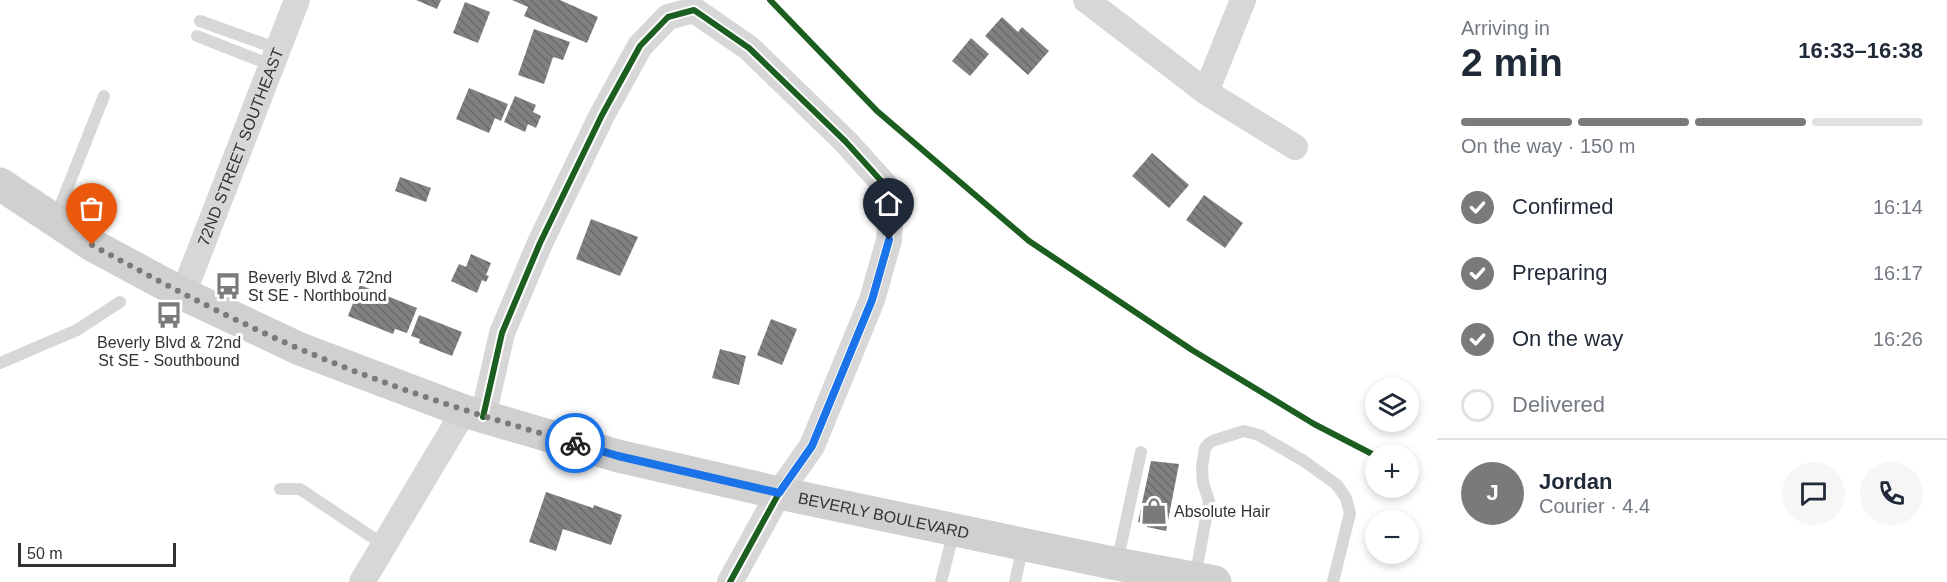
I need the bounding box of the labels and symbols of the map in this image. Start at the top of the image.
street label: 72ND STREET SOUTHEAST [195,45,287,248]
pin [863,178,914,240]
pin [66,183,117,245]
place label: Beverly Blvd & 72nd St SE - Northbound [248,269,392,304]
bus stop icon: Beverly Blvd & 72nd St SE - Northbound [213,271,243,301]
bus stop icon: Beverly Blvd & 72nd St SE - Southbound [154,300,184,330]
place label: Beverly Blvd & 72nd St SE - Southbound [97,334,241,369]
courier [545,413,605,473]
street label: BEVERLY BOULEVARD [797,489,971,542]
shop icon: Absolute Hair [1139,496,1169,526]
place label: Absolute Hair [1174,503,1271,520]
scale bar [18,540,176,568]

